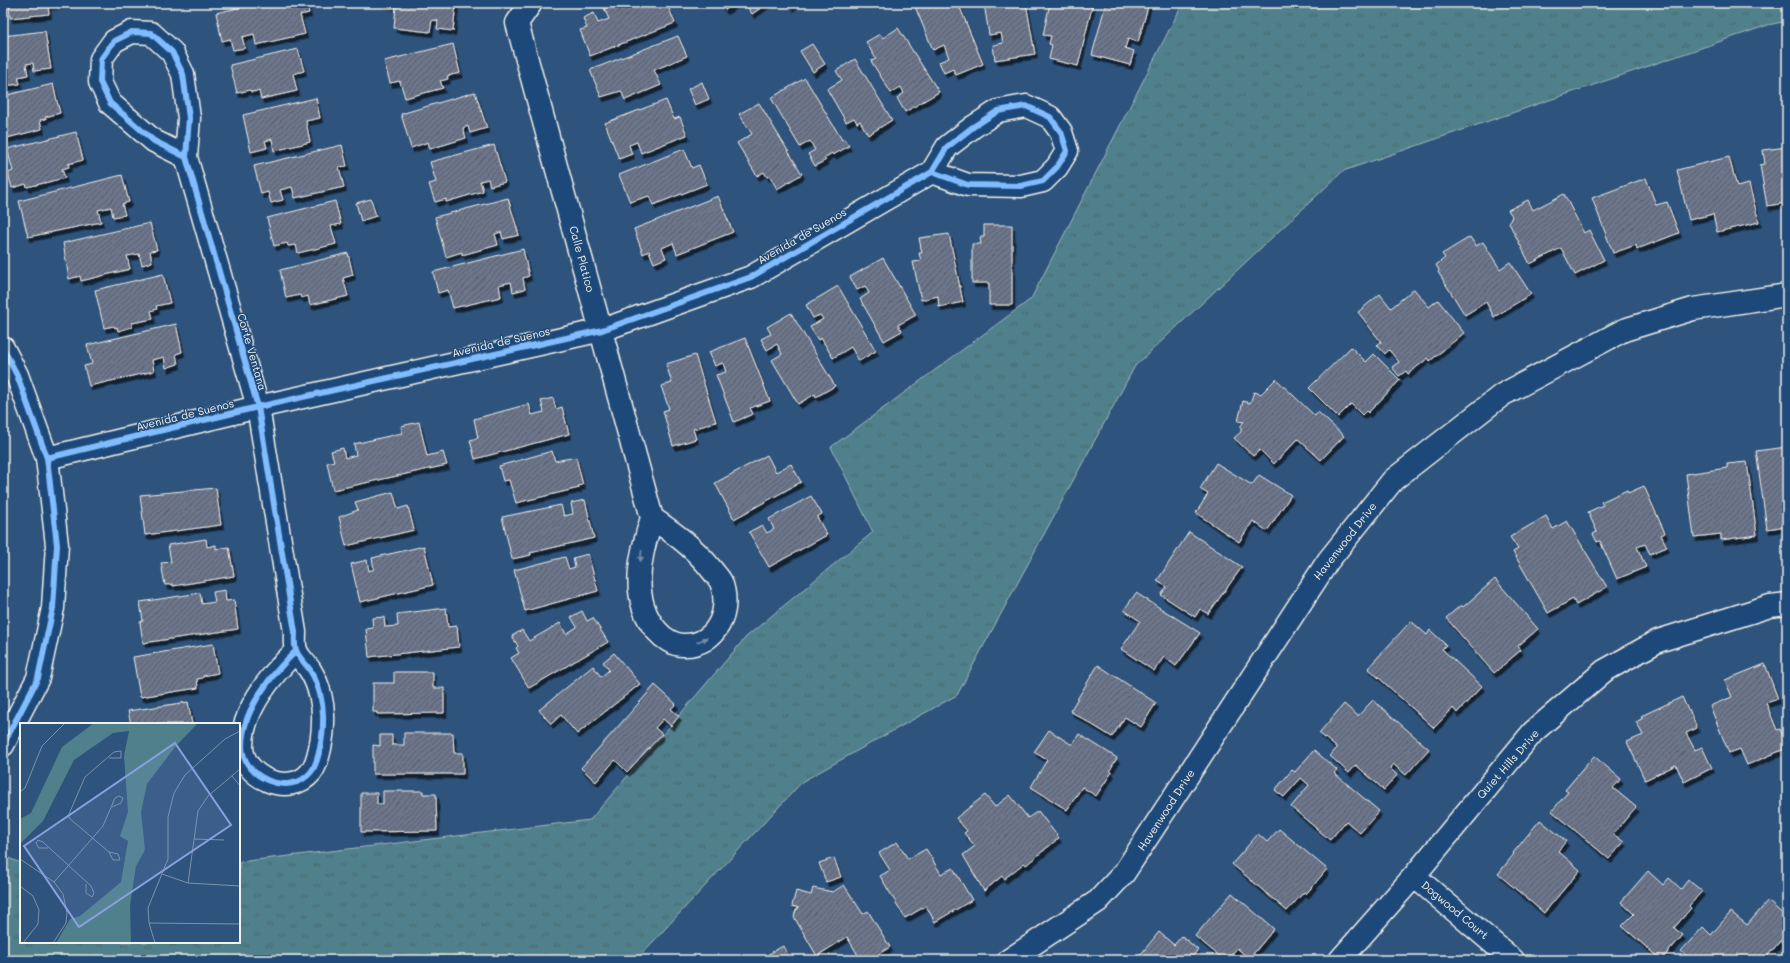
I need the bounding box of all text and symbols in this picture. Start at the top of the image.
street label: Avenida de Suenos [755,204,849,267]
street label: Calle Platico [566,224,599,294]
street label: Corte Ventana [234,311,271,392]
street label: Avenida de Suenos [450,323,551,360]
street label: Avenida de Suenos [134,395,235,434]
street label: Havenwood Drive [1310,499,1380,583]
one-way arrow [638,550,645,562]
one-way arrow [696,636,708,642]
inset map [20,723,240,943]
street label: Quiet Hills Drive [1473,725,1542,802]
street label: Havenwood Drive [1134,766,1198,853]
street label: Dogwood Court [1419,877,1492,942]

